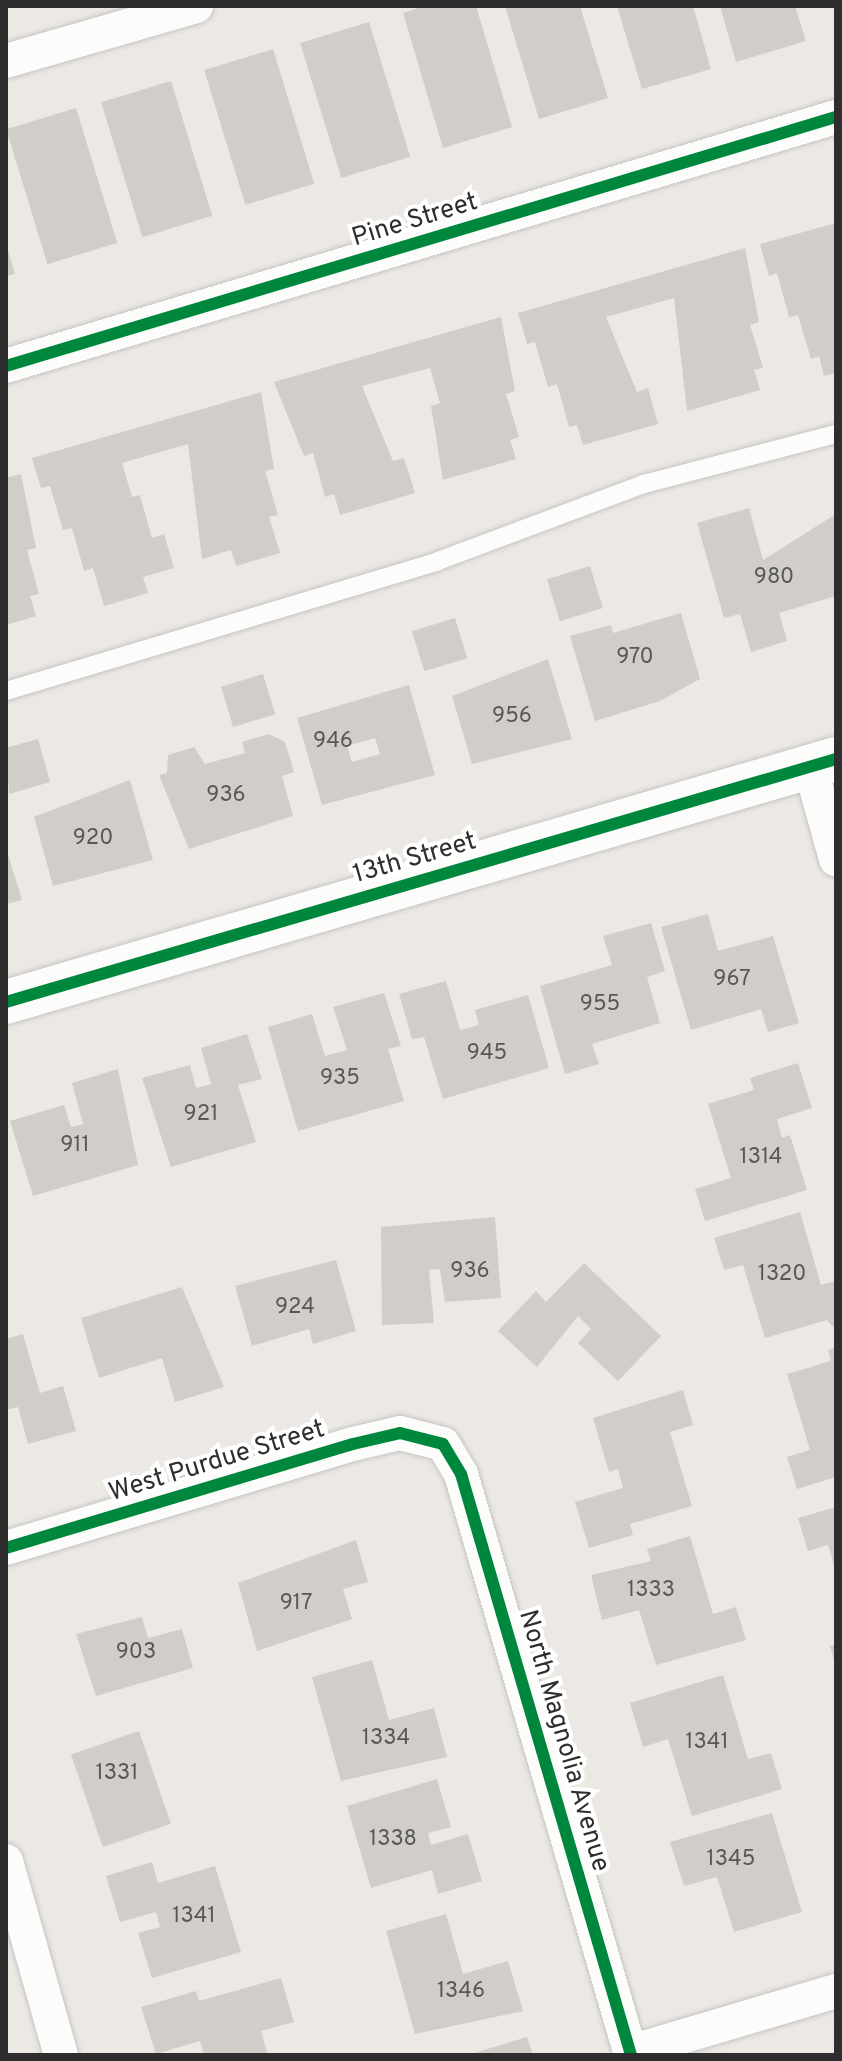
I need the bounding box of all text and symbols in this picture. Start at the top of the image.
street label: Pine Street [348,187,482,255]
house number: 980 [754,565,794,591]
house number: 970 [616,645,654,671]
house number: 956 [492,704,532,730]
house number: 946 [313,729,353,755]
house number: 936 [206,783,246,809]
house number: 920 [73,826,113,852]
street label: 13th Street [350,827,480,891]
house number: 967 [713,967,751,993]
house number: 955 [580,992,620,1018]
house number: 945 [467,1041,507,1067]
house number: 935 [320,1066,360,1092]
house number: 921 [184,1102,218,1128]
house number: 911 [60,1133,90,1159]
house number: 1314 [740,1145,782,1171]
house number: 936 [450,1259,490,1285]
house number: 1320 [758,1262,806,1288]
house number: 924 [275,1295,315,1321]
street label: West Purdue Street [105,1414,329,1510]
house number: 1333 [627,1578,675,1604]
house number: 917 [280,1591,312,1617]
street label: North Magnolia Avenue [511,1606,615,1876]
house number: 903 [116,1640,156,1666]
house number: 1334 [362,1726,410,1752]
house number: 1341 [685,1730,729,1756]
house number: 1331 [96,1761,138,1787]
house number: 1338 [369,1827,417,1853]
house number: 1345 [707,1847,755,1873]
house number: 1341 [172,1904,216,1930]
house number: 1346 [437,1979,485,2005]

